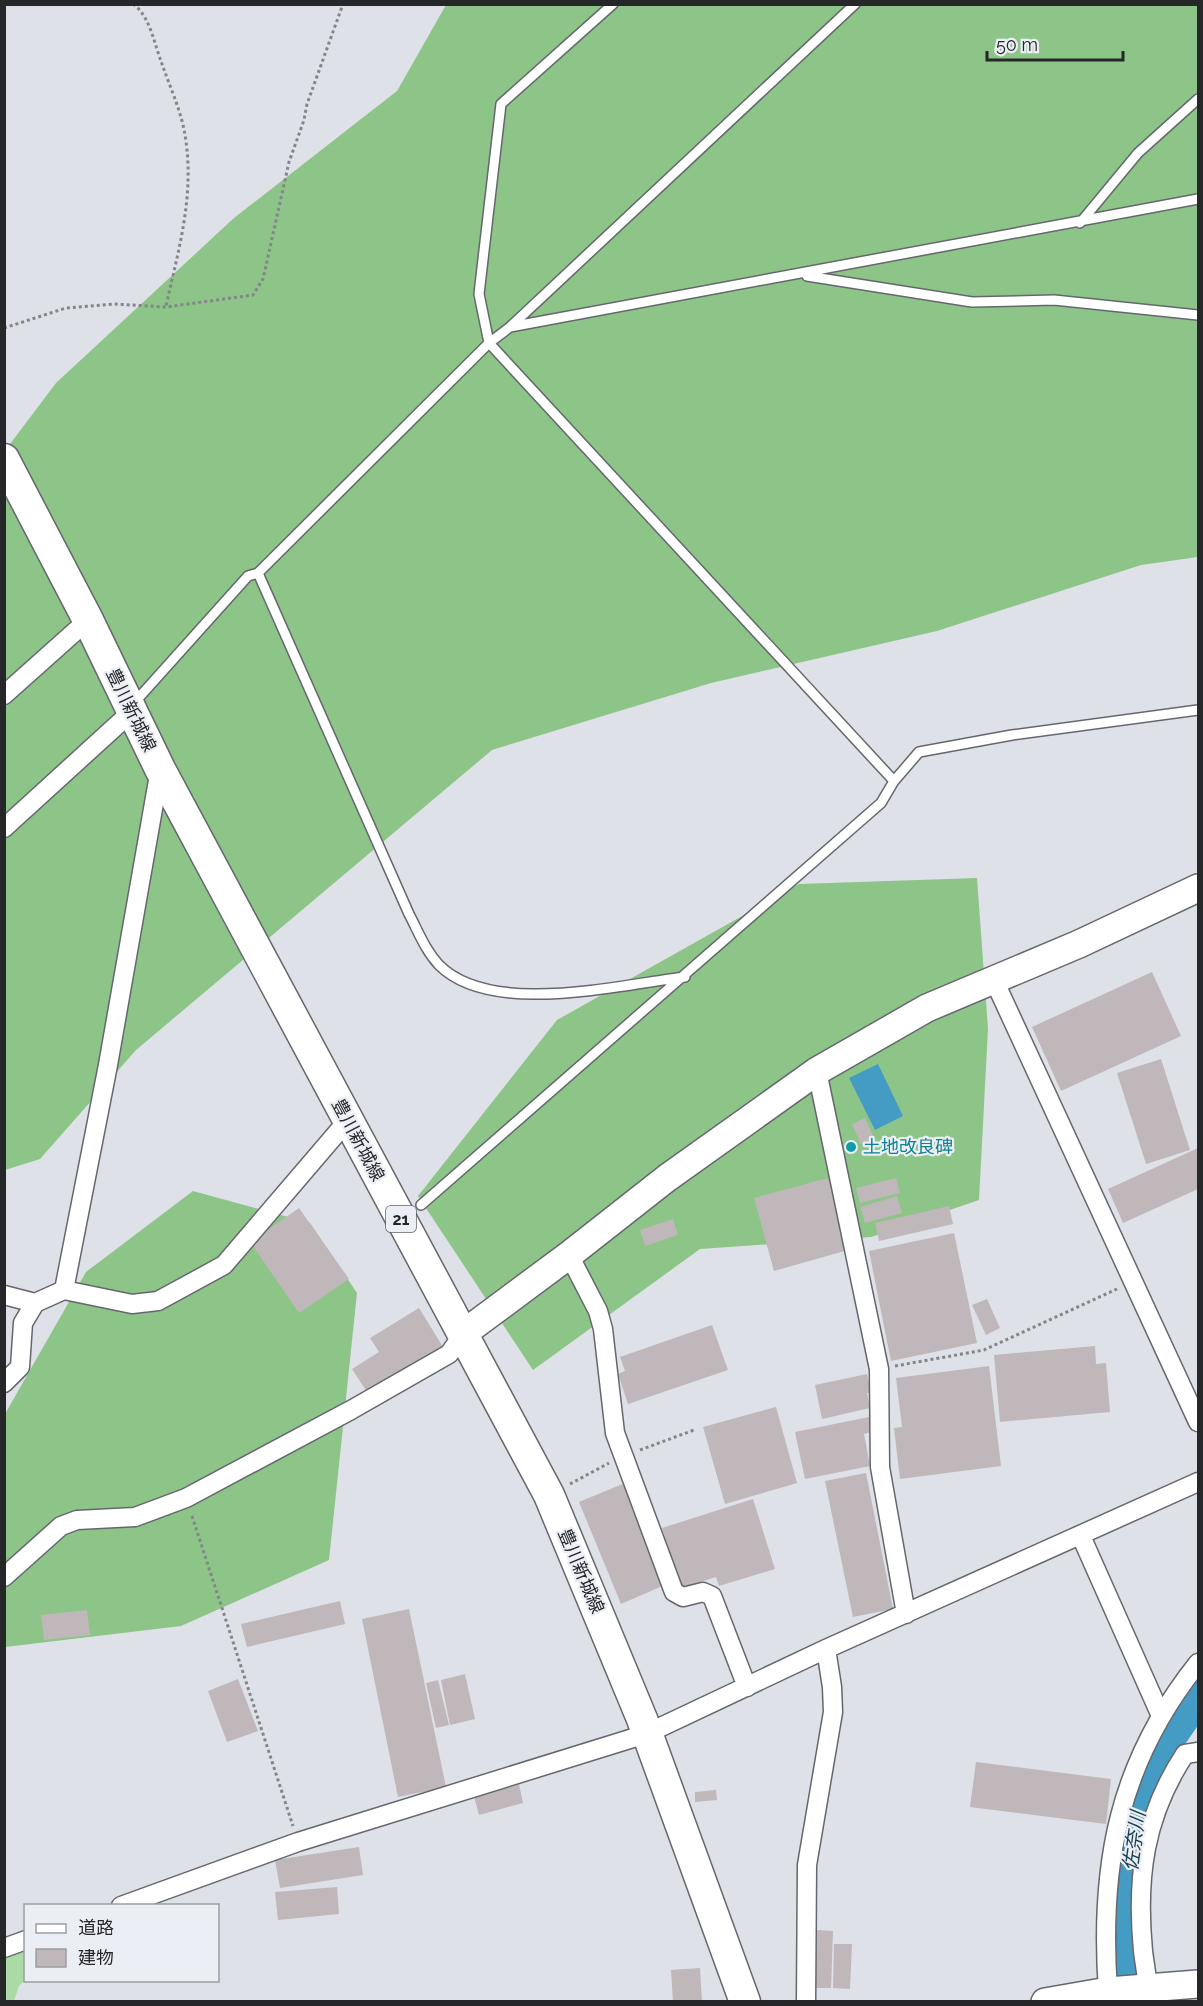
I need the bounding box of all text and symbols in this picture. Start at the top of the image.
scale bar [987,24,1124,62]
text: 50 m [996,34,1038,55]
street label: 豊川新城線 [102,665,161,755]
street label: 豊川新城線 [328,1095,389,1184]
place label: 土地改良碑 [863,1136,953,1157]
marker: 土地改良碑 [844,1140,858,1154]
road number: 21 [386,1206,416,1232]
street label: 豊川新城線 [554,1525,609,1616]
water label: 佐奈川 [1118,1808,1150,1872]
legend [24,1904,219,1982]
text: 道路 [78,1917,114,1938]
text: 建物 [78,1947,114,1968]

